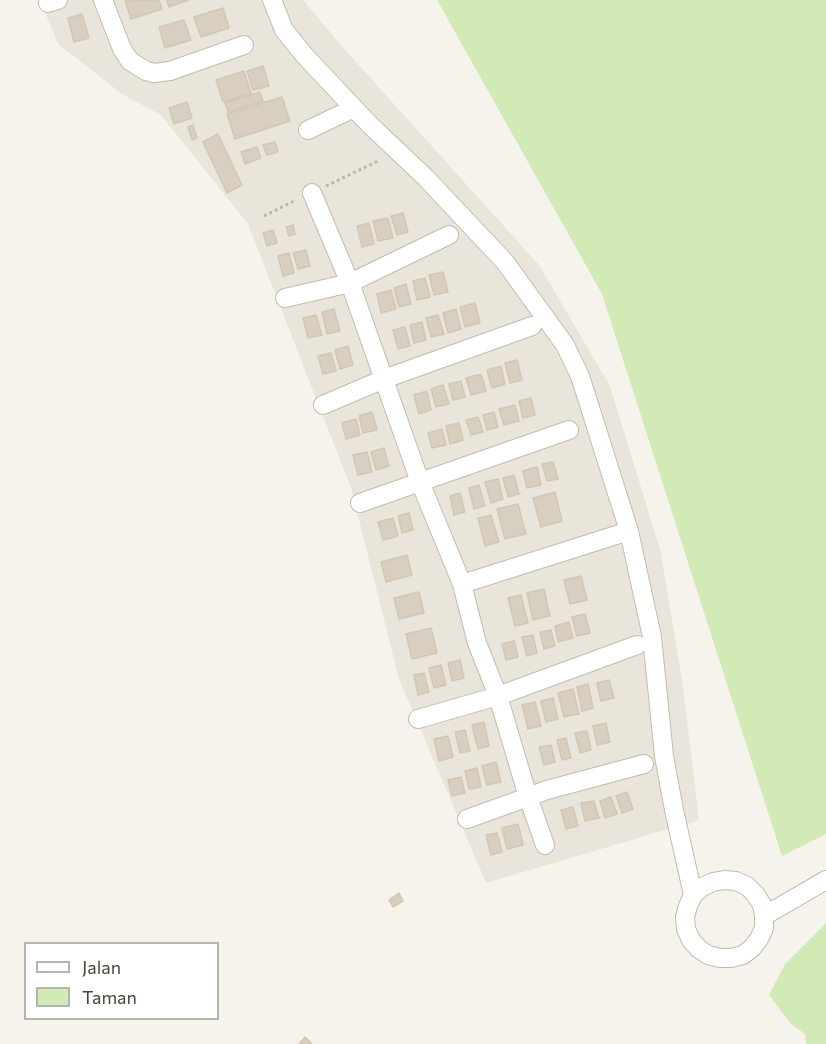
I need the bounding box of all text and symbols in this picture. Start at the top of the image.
legend [24,942,219,1020]
text: Jalan [82,956,121,978]
text: Taman [82,986,137,1008]

